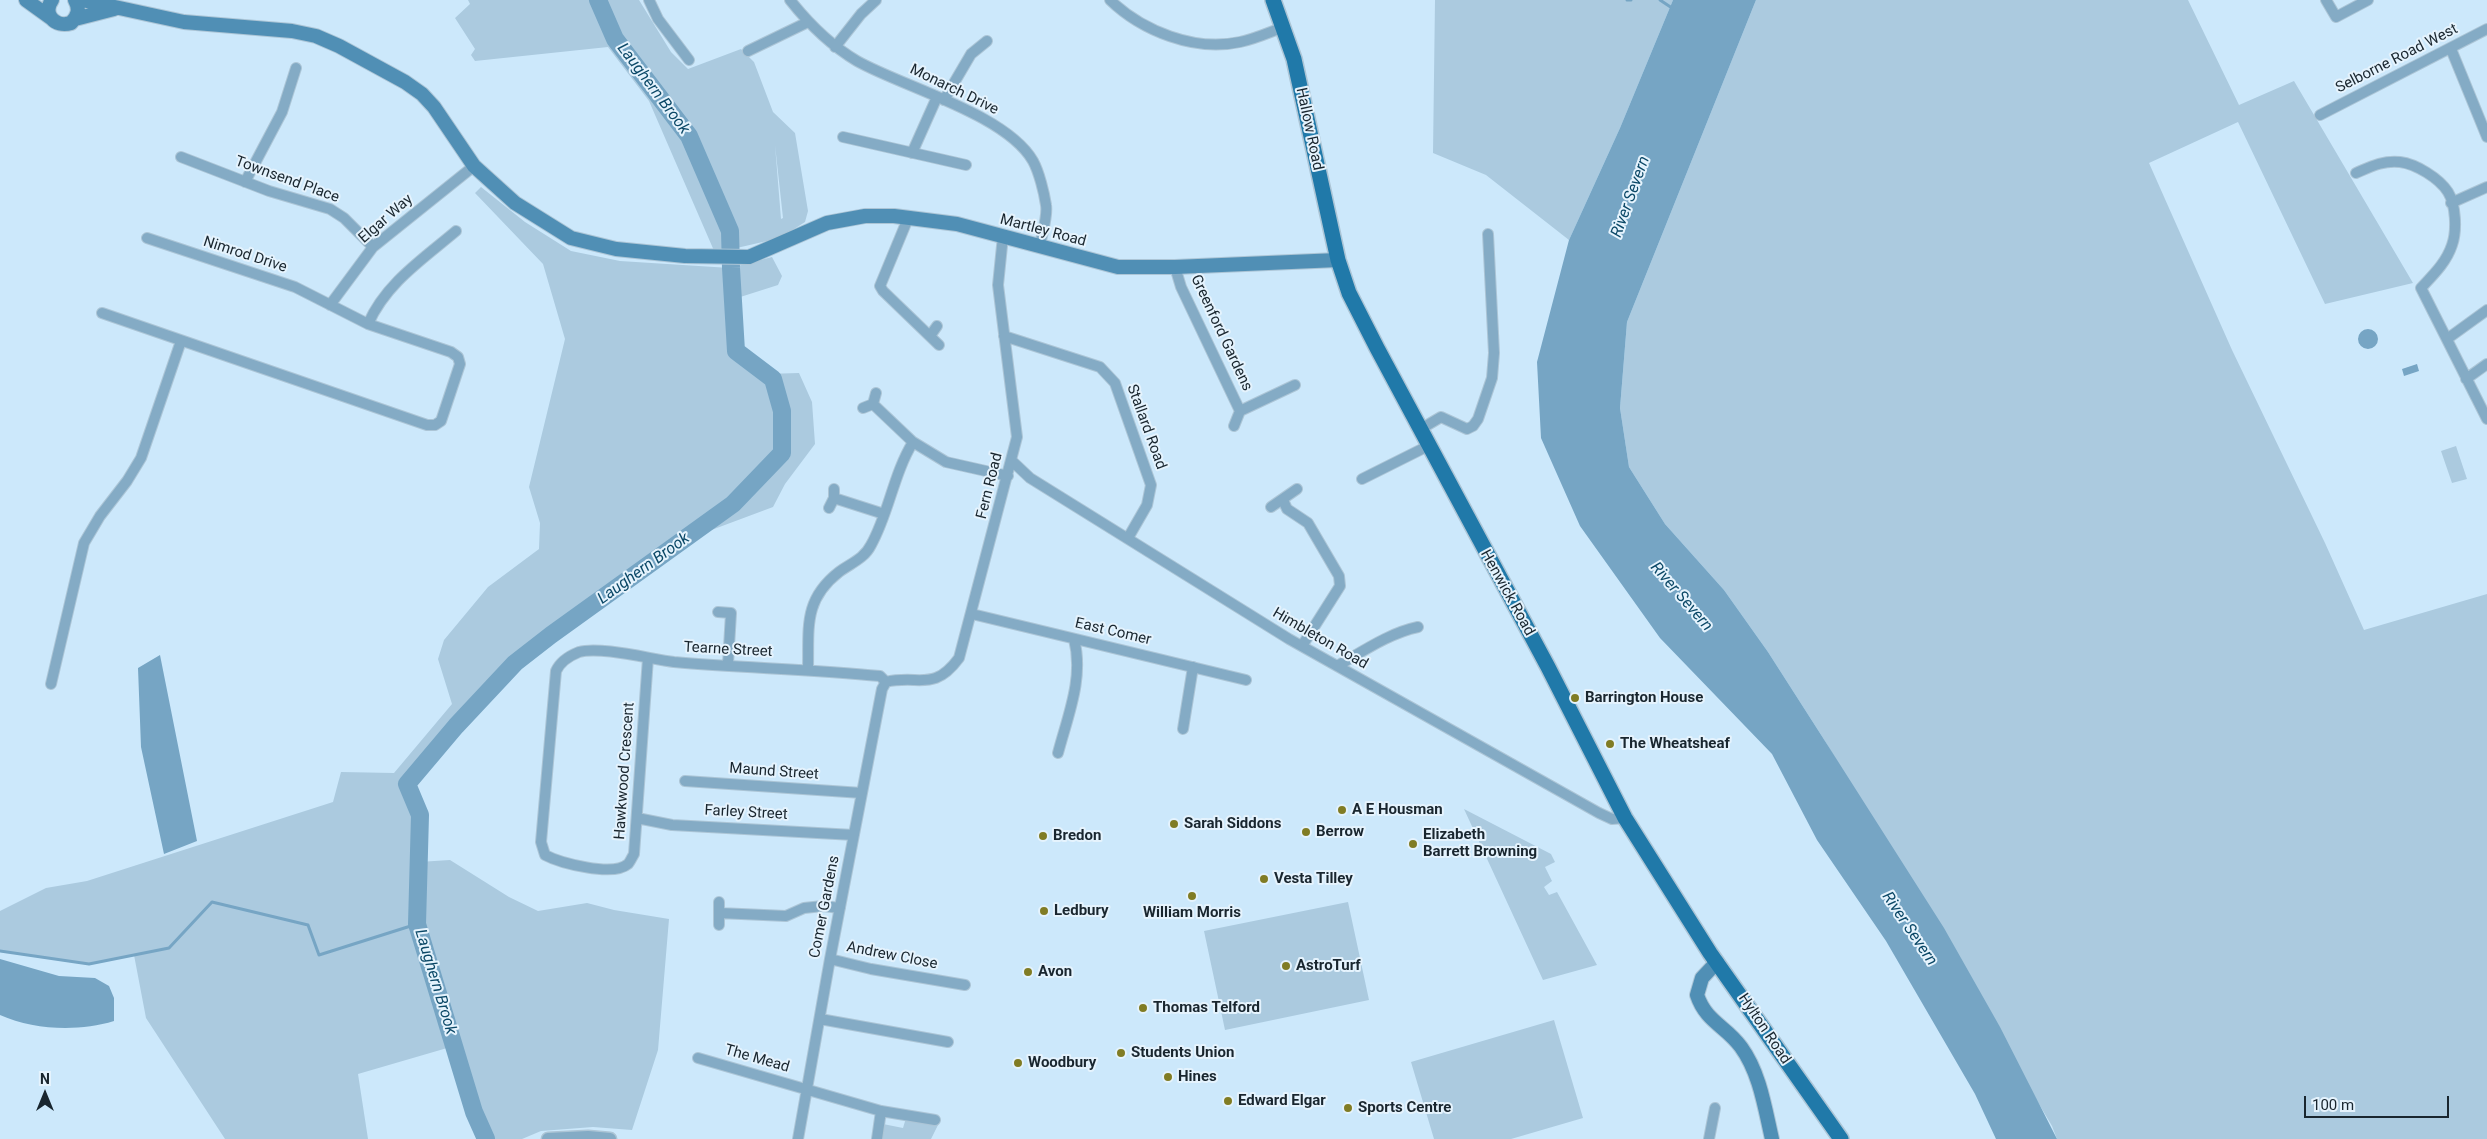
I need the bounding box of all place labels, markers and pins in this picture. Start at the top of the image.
place label: Barrington House [1585,689,1703,707]
marker: Barrington House [1569,692,1581,704]
place label: The Wheatsheaf [1620,735,1730,753]
marker: The Wheatsheaf [1604,738,1616,750]
place label: A E Housman [1352,801,1443,819]
marker: A E Housman [1336,804,1348,816]
place label: Sarah Siddons [1184,815,1281,833]
marker: Sarah Siddons [1168,818,1180,830]
place label: Berrow [1316,823,1364,841]
marker: Berrow [1300,826,1312,838]
place label: Elizabeth Barrett Browning [1423,826,1537,861]
place label: Bredon [1053,827,1101,845]
marker: Bredon [1037,830,1049,842]
marker: Elizabeth Barrett Browning [1407,838,1419,850]
place label: Vesta Tilley [1274,870,1353,888]
marker: Vesta Tilley [1258,873,1270,885]
marker: William Morris [1186,890,1198,902]
place label: Ledbury [1054,902,1109,920]
place label: William Morris [1143,904,1241,922]
marker: Ledbury [1038,905,1050,917]
place label: AstroTurf [1296,957,1361,975]
marker: AstroTurf [1280,960,1292,972]
place label: Avon [1038,963,1072,981]
marker: Avon [1022,966,1034,978]
place label: Thomas Telford [1153,999,1260,1017]
marker: Thomas Telford [1137,1002,1149,1014]
place label: Students Union [1131,1044,1234,1062]
marker: Students Union [1115,1047,1127,1059]
place label: Woodbury [1028,1054,1096,1072]
marker: Woodbury [1012,1057,1024,1069]
place label: Hines [1178,1068,1217,1086]
marker: Hines [1162,1071,1174,1083]
place label: Edward Elgar [1238,1092,1326,1110]
marker: Edward Elgar [1222,1095,1234,1107]
place label: Sports Centre [1358,1099,1451,1117]
marker: Sports Centre [1342,1102,1354,1114]

